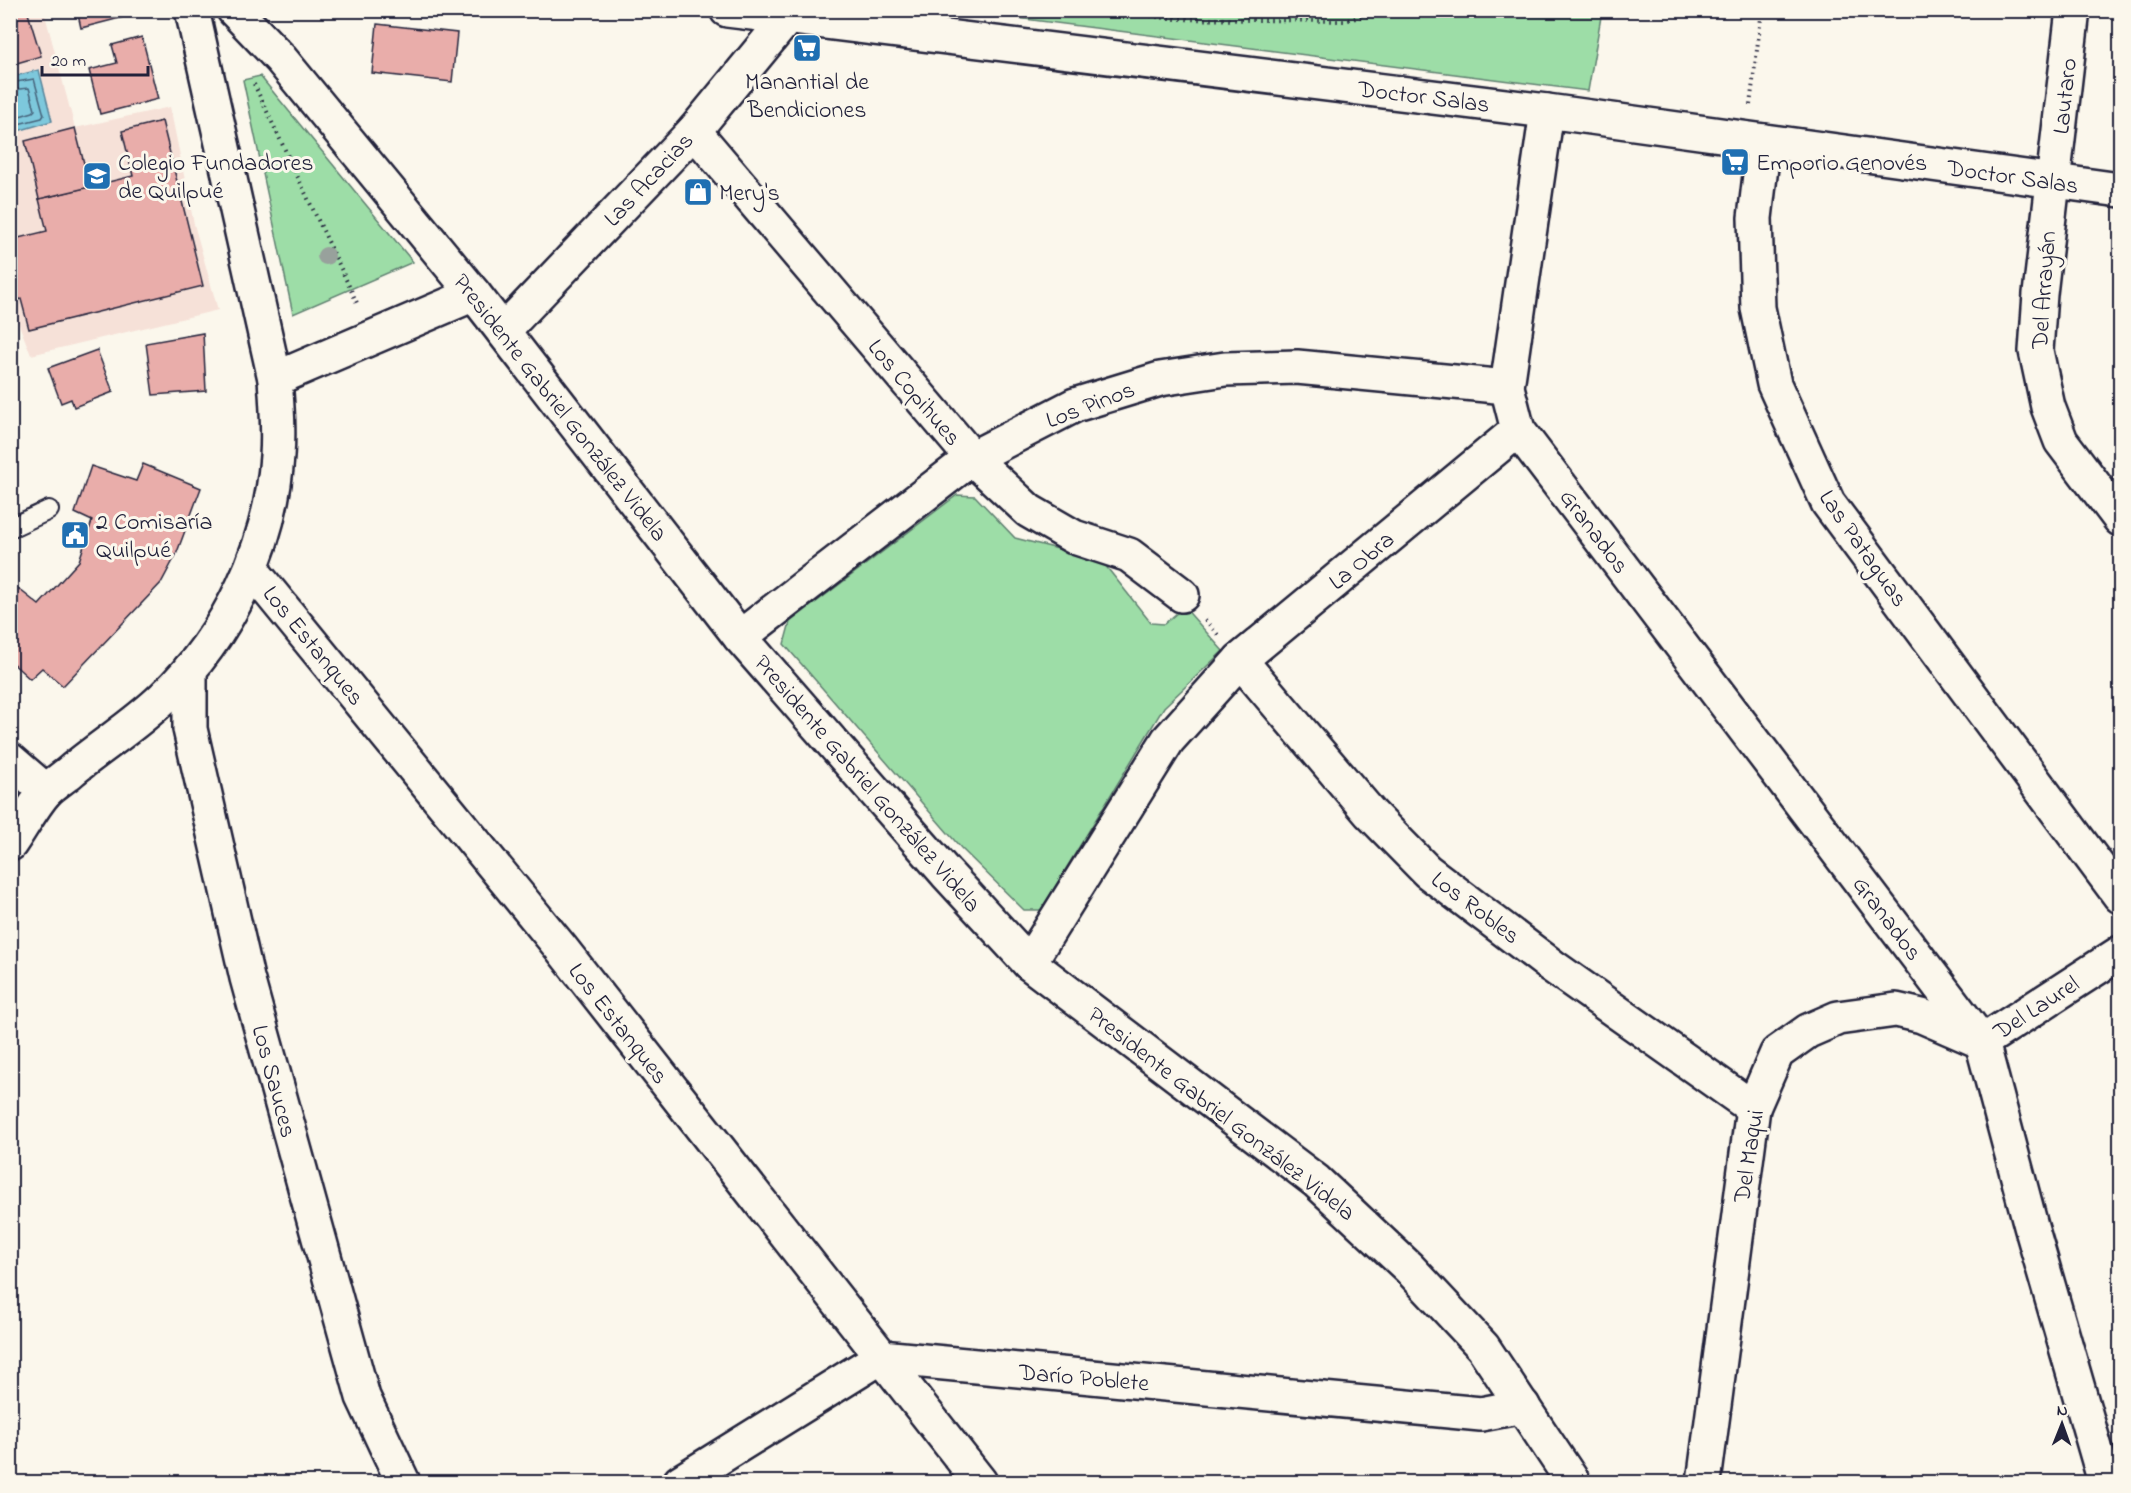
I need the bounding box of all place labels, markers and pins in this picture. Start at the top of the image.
supermarket icon: Manantial de Bendiciones [791,32,823,64]
place label: Manantial de Bendiciones [745,66,869,129]
supermarket icon: Emporio Genovés [1719,146,1751,178]
place label: Colegio Fundadores de Quilpué [118,147,314,210]
place label: Emporio Genovés [1756,147,1927,182]
school or university icon: Colegio Fundadores de Quilpué [81,160,113,192]
shop icon: Mery's [682,176,714,208]
place label: Mery's [719,177,780,213]
place label: 2 Comisaría Quilpué [96,506,212,569]
public building icon: 2 Comisaría Quilpué [59,519,91,551]

